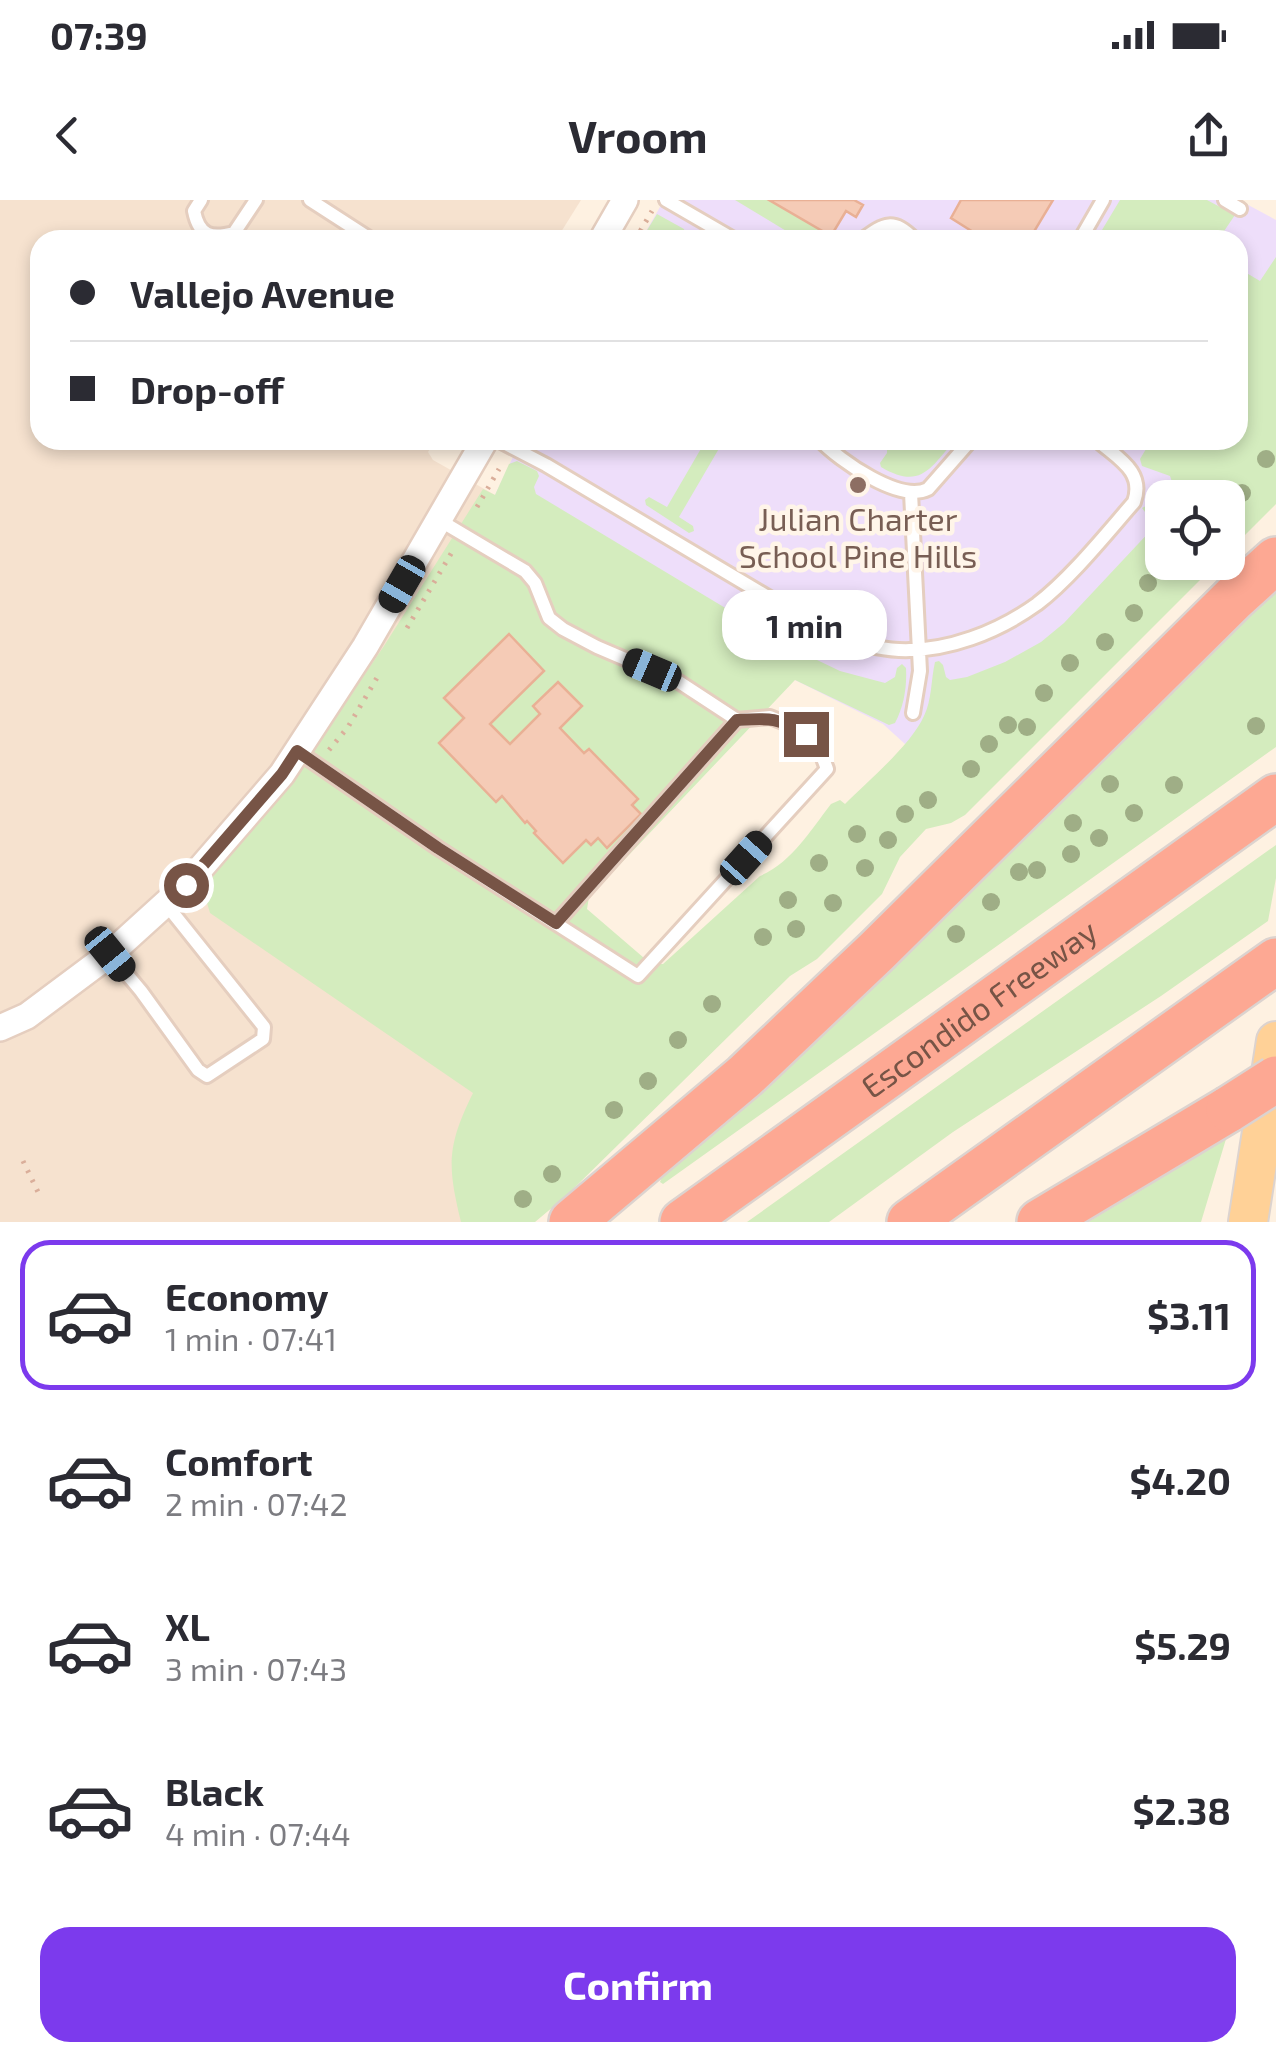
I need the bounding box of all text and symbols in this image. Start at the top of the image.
text: 07:39 [50,12,148,58]
icon: back [40,108,95,163]
text: Vroom [568,108,708,162]
icon: share [1181,108,1236,163]
text: Vallejo Avenue [130,270,395,316]
text: Drop-off [130,366,284,412]
marker: Julian Charter School Pine Hills [847,474,869,496]
map controls [1145,480,1245,580]
button: locate [1145,480,1245,580]
place label: Julian Charter School Pine Hills [739,499,977,574]
car [374,551,430,617]
callout: 1 min [724,589,888,659]
text: 1 min [766,606,843,644]
car [619,644,685,696]
route end [784,712,829,757]
car [715,826,777,890]
route start [164,863,209,908]
street label: Escondido Freeway [853,911,1104,1105]
car [79,921,141,987]
icon: car [45,1270,135,1360]
text: Economy [165,1273,329,1319]
text: $3.11 [1147,1292,1231,1338]
text: 1 min · 07:41 [165,1319,337,1357]
icon: car [45,1435,135,1525]
text: Comfort [165,1438,313,1484]
text: $4.20 [1129,1457,1231,1503]
text: 2 min · 07:42 [165,1484,347,1522]
icon: car [45,1600,135,1690]
text: XL [165,1603,210,1649]
text: $5.29 [1134,1622,1231,1668]
text: 3 min · 07:43 [165,1649,347,1687]
icon: car [45,1765,135,1855]
text: Black [165,1768,264,1814]
text: $2.38 [1132,1787,1231,1833]
text: 4 min · 07:44 [165,1814,351,1852]
button: Confirm [40,1927,1236,2042]

